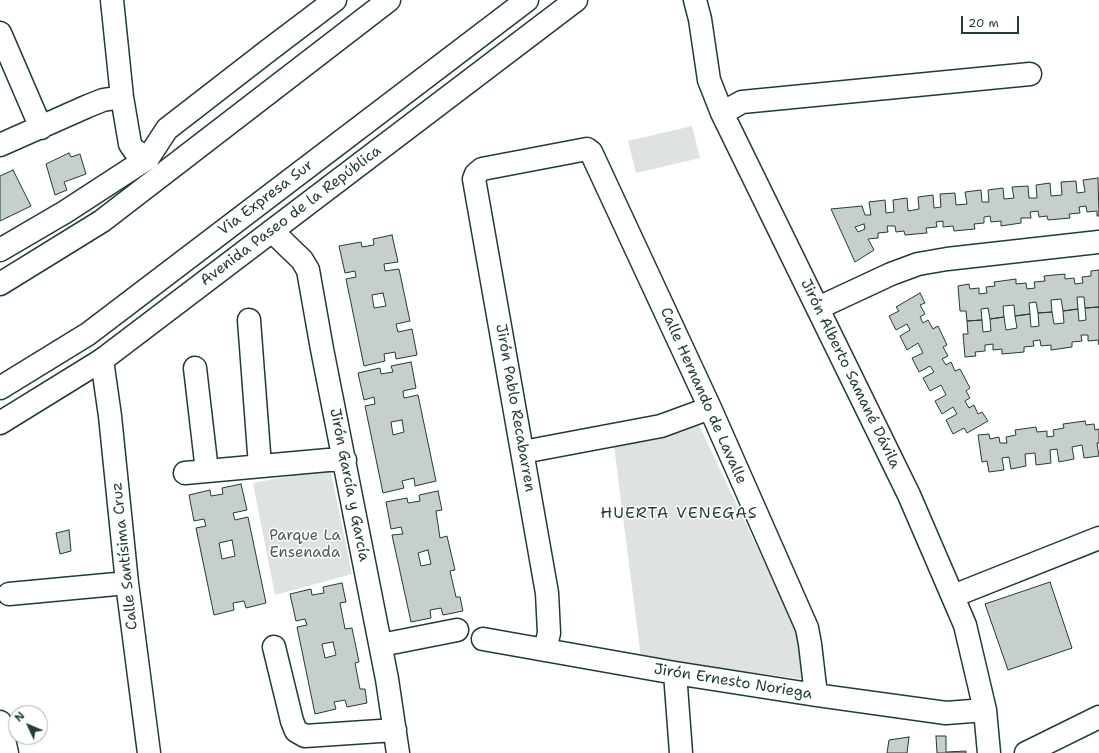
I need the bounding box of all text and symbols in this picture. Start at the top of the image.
scale bar [963,8,1021,34]
text: 20 m [968,15,999,31]
street label: Avenida Paseo de la República [197,142,385,290]
street label: Via Expresa Sur [215,157,317,239]
street label: Jirón Alberto Samané Dávila [796,276,904,472]
street label: Calle Hernando de Lavalle [656,305,750,487]
street label: Jirón Pablo Recabarren [491,323,539,493]
street label: Jirón García y García [325,407,373,563]
street label: Calle Santísima Cruz [108,481,142,631]
district label: HUERTA VENEGAS [600,504,758,524]
park label: Parque La Ensenada [269,527,341,562]
street label: Jirón Ernesto Noriega [652,661,814,703]
north arrow [8,705,48,745]
text: N [11,709,28,725]

